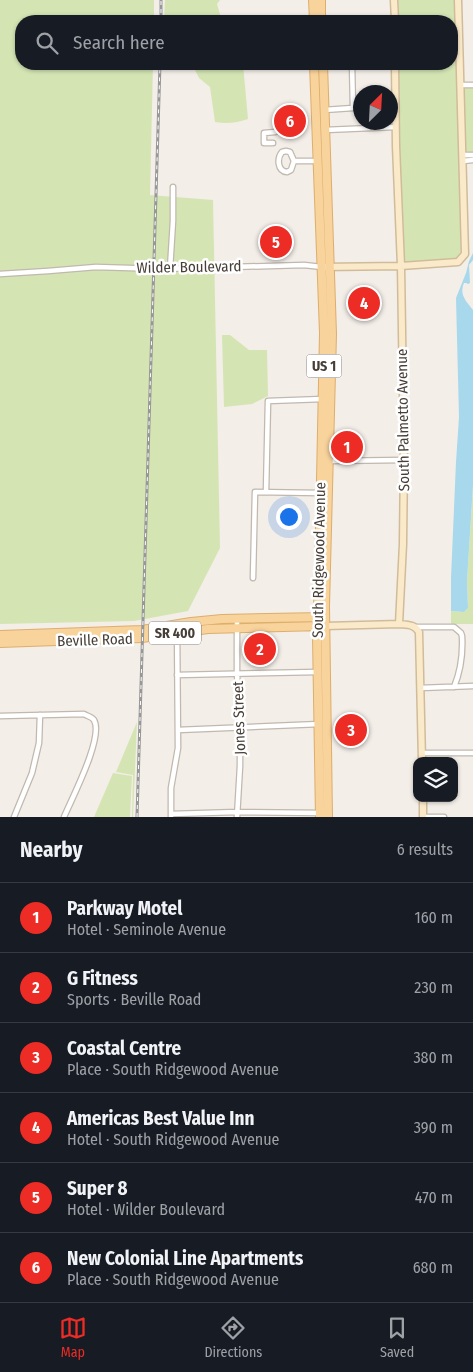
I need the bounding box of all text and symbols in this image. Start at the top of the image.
search box [15,15,458,70]
icon: search [33,29,61,57]
text: Search here [73,31,165,54]
north arrow [353,85,398,130]
pin: 6 [274,102,306,140]
pin: 5 [260,223,292,261]
street label: Wilder Boulevard [136,257,242,277]
pin: 4 [348,284,380,322]
street label: South Palmetto Avenue [393,348,413,492]
road number: US 1 [306,354,342,378]
pin: 1 [331,428,363,466]
street label: South Ridgewood Avenue [309,482,329,638]
your location [276,504,302,530]
road number: SR 400 [149,622,201,644]
street label: Beville Road [57,630,133,650]
pin: 2 [244,630,276,668]
street label: Jones Street [229,681,249,755]
pin: 3 [335,711,367,749]
map controls [413,757,458,802]
button: layers [413,757,458,802]
text: Nearby [20,837,82,863]
text: 6 results [397,840,453,859]
text: Parkway Motel [67,897,182,920]
text: 1 [33,908,39,927]
text: 160 m [414,908,453,927]
text: Hotel · Seminole Avenue [67,920,226,939]
text: G Fitness [67,967,138,990]
text: 2 [32,978,40,997]
text: 230 m [414,978,453,997]
text: Sports · Beville Road [67,990,201,1009]
text: Coastal Centre [67,1037,181,1060]
text: 3 [32,1048,40,1067]
text: 380 m [413,1048,453,1067]
text: Place · South Ridgewood Avenue [67,1060,279,1079]
text: Americas Best Value Inn [67,1107,254,1130]
text: 4 [32,1118,40,1137]
text: 390 m [414,1118,453,1137]
text: Hotel · South Ridgewood Avenue [67,1130,280,1149]
text: Super 8 [67,1177,128,1200]
text: 5 [32,1188,40,1207]
text: 470 m [415,1188,453,1207]
text: Hotel · Wilder Boulevard [67,1200,225,1219]
text: New Colonial Line Apartments [67,1247,303,1270]
text: 6 [32,1258,40,1277]
text: 680 m [413,1258,453,1277]
text: Place · South Ridgewood Avenue [67,1270,279,1289]
tab: Map [59,1314,87,1361]
tab: Directions [204,1314,262,1361]
tab: Saved [380,1314,414,1361]

